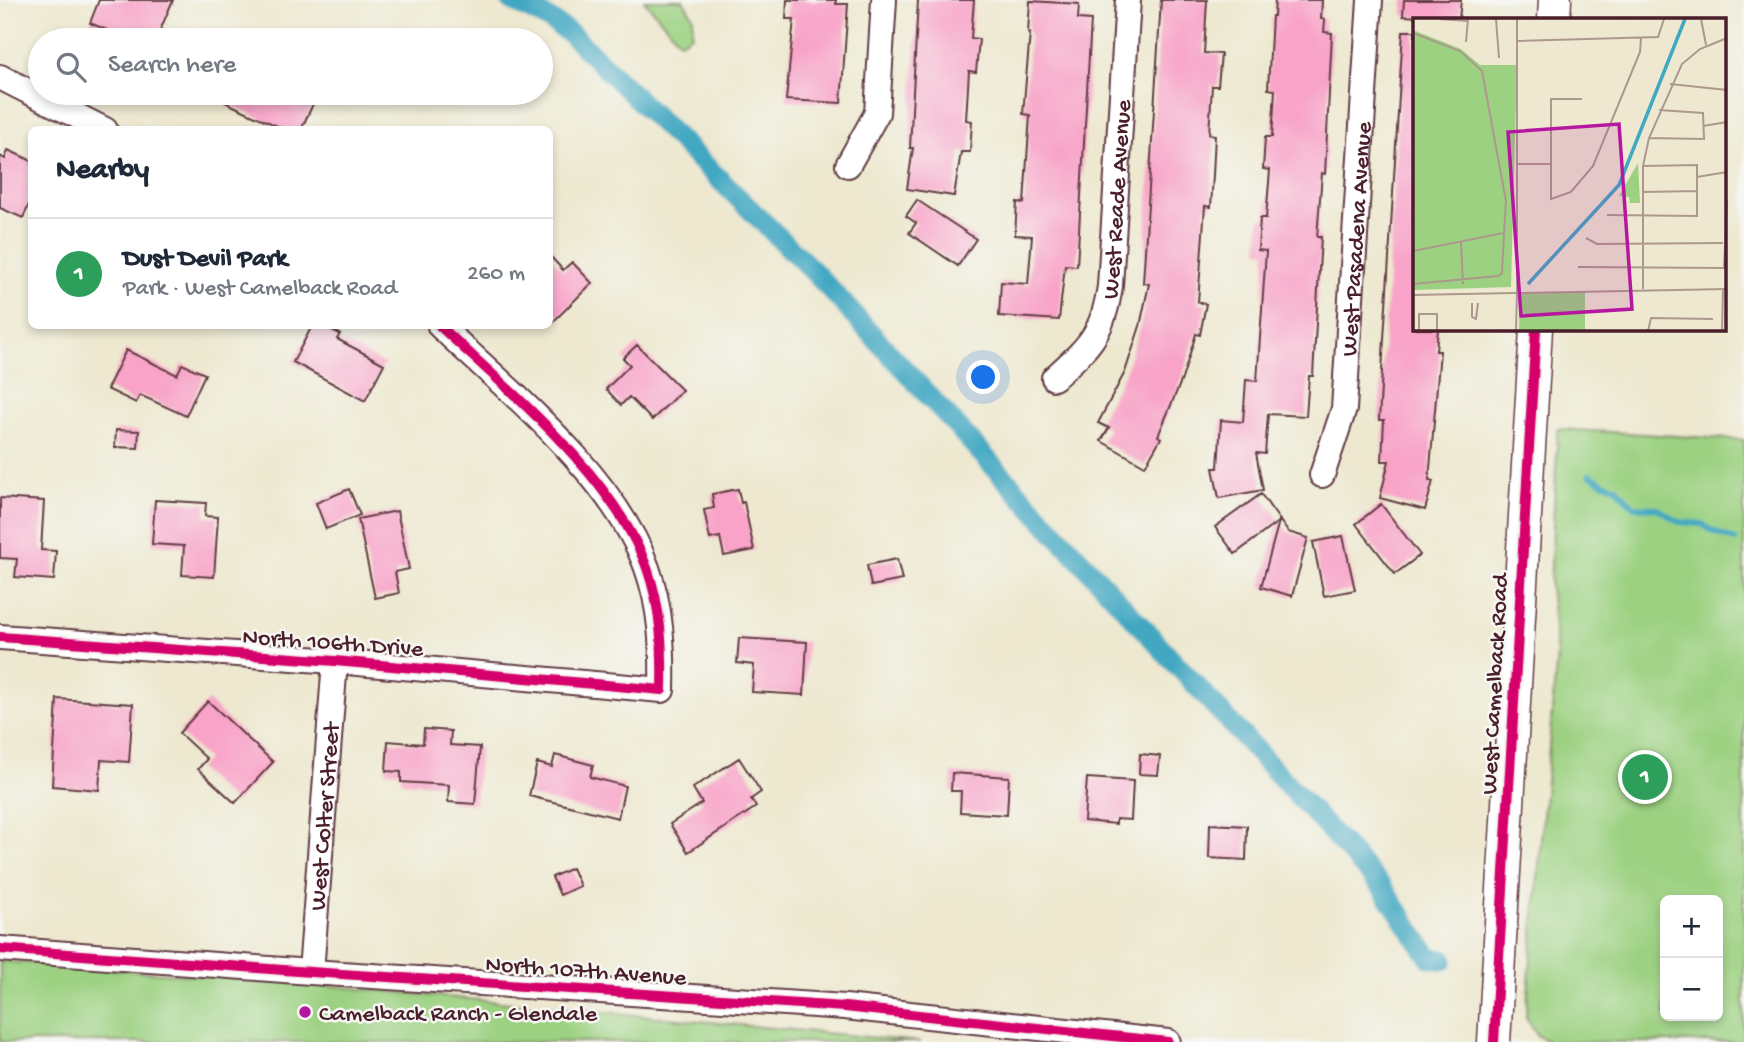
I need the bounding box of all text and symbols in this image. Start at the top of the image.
inset map [1413,18,1726,331]
search box [28,28,553,105]
icon: search [52,48,90,86]
text: Search here [108,51,236,82]
street label: West Reade Avenue [1097,98,1140,302]
street label: West Pasadena Avenue [1336,120,1380,357]
text: Nearby [56,154,149,189]
text: Dust Devil Park [123,245,287,276]
text: 1 [74,261,84,288]
text: 260 m [467,261,525,288]
text: Park · West Camelback Road [123,276,397,303]
your location [966,360,1000,394]
street label: West Camelback Road [1476,571,1517,795]
street label: North 106th Drive [241,624,425,665]
street label: West Colter Street [305,720,348,912]
pin: 1 [1622,751,1668,803]
map controls [1660,895,1723,1021]
button: + [1660,895,1723,958]
street label: North 107th Avenue [484,951,688,994]
button: − [1660,958,1723,1021]
place label: Camelback Ranch - Glendale [319,1001,598,1030]
marker: Camelback Ranch - Glendale [297,1004,313,1020]

